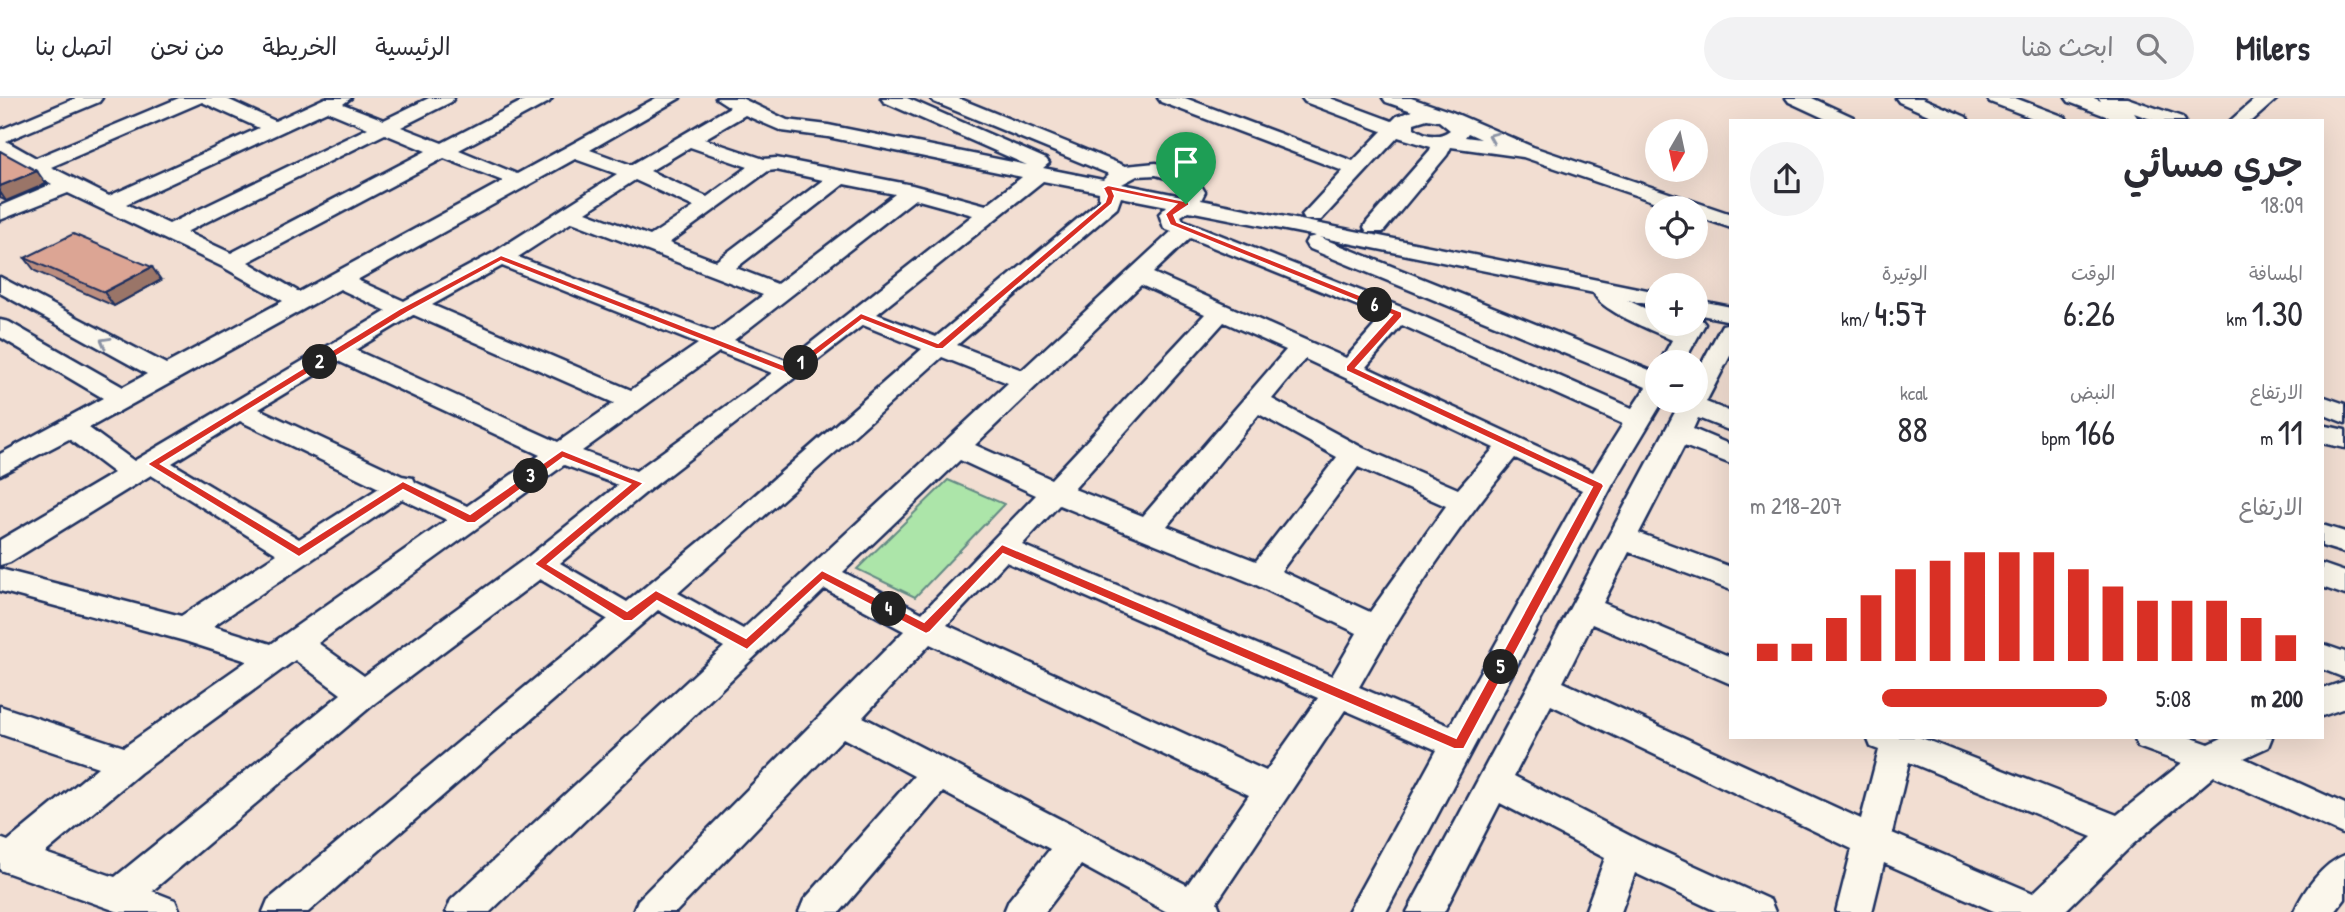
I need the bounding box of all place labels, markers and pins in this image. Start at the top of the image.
pin [1156,132,1216,204]
pin: 6 [1358,288,1392,322]
pin: 2 [302,344,338,380]
pin: 1 [784,345,818,380]
pin: 3 [514,458,548,494]
pin: 4 [872,592,906,626]
pin: 5 [1484,650,1518,684]

